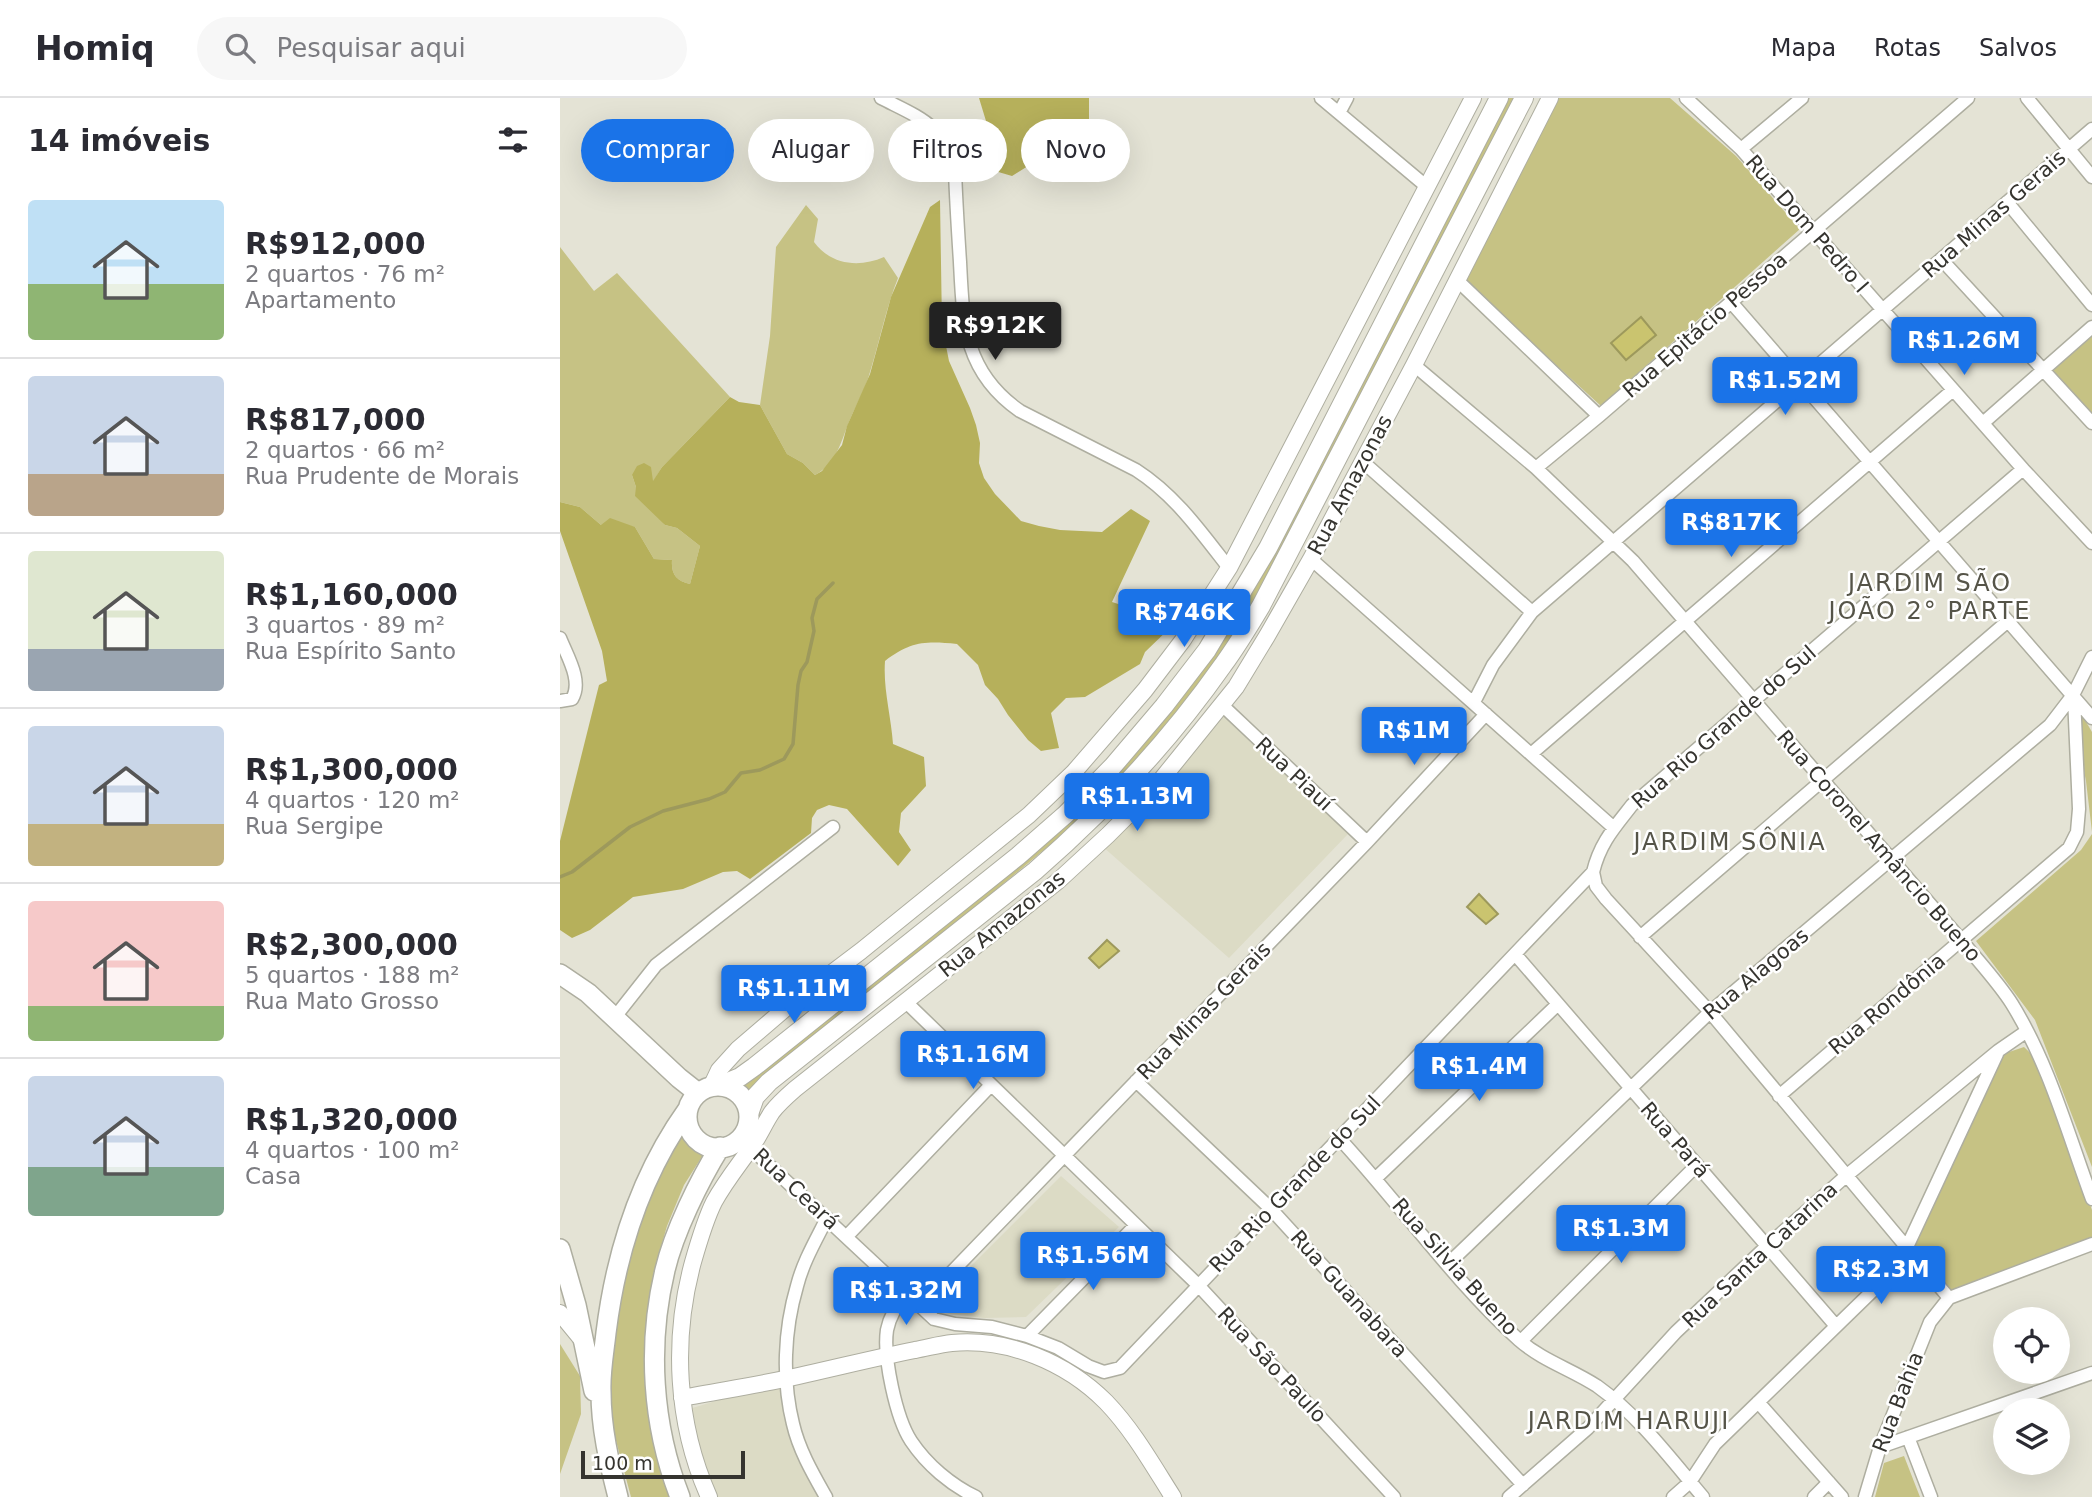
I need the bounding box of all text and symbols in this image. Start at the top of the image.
search box [197,17,687,80]
text: Homiq [35,29,155,68]
icon: search [221,29,259,67]
text: Pesquisar aqui [277,33,466,63]
text: Mapa [1771,34,1836,62]
text: Rotas [1874,34,1941,62]
text: Salvos [1979,34,2057,62]
chip: Comprar [581,119,734,182]
chip: Alugar [748,119,874,182]
chip: Filtros [888,119,1007,182]
chip: Novo [1021,119,1130,182]
icon: filters [494,121,532,159]
text: 14 imóveis [28,123,210,158]
street label: Rua Minas Gerais [1918,145,2070,283]
street label: Rua Dom Pedro I [1741,150,1873,298]
text: R$912,000 [245,226,426,261]
icon: home [84,228,168,312]
street label: Rua Epitácio Pessoa [1618,247,1792,403]
text: 2 quartos · 76 m² [245,261,445,287]
text: Apartamento [245,287,396,313]
pin: R$912K [938,302,1052,362]
text: R$912K [945,312,1045,338]
pin: R$1.26M [1899,317,2029,377]
text: R$1.26M [1907,327,2021,353]
pin: R$1.52M [1720,358,1850,417]
text: R$1.52M [1728,367,1842,393]
text: R$817,000 [245,402,426,437]
icon: home [84,404,168,488]
street label: Rua Amazonas [1303,411,1397,559]
text: 2 quartos · 66 m² [245,437,445,463]
text: Rua Prudente de Morais [245,463,519,489]
pin: R$817K [1674,500,1788,559]
text: R$817K [1681,509,1781,535]
district label: JARDIM SÃO JOÃO 2° PARTE [1826,567,2032,625]
text: R$1,160,000 [245,577,458,612]
icon: home [84,579,168,663]
pin: R$746K [1127,589,1241,649]
text: R$746K [1134,599,1234,625]
text: 3 quartos · 89 m² [245,612,445,638]
text: Rua Espírito Santo [245,638,456,664]
street label: Rua Rio Grande do Sul [1627,641,1821,813]
pin: R$1M [1373,708,1455,767]
text: R$1M [1378,717,1450,743]
street label: Rua Coronel Amâncio Bueno [1772,725,1986,967]
street label: Rua Piauí [1251,732,1338,816]
text: R$1,300,000 [245,752,458,787]
icon: home [84,754,168,838]
pin: R$1.13M [1072,774,1202,833]
text: R$1.13M [1080,783,1194,809]
text: 4 quartos · 120 m² [245,787,460,813]
text: Rua Sergipe [245,813,383,839]
district label: JARDIM SÔNIA [1631,826,1827,856]
street label: Rua Amazonas [934,866,1070,982]
street label: Rua Alagoas [1699,923,1813,1025]
text: R$2,300,000 [245,927,458,962]
icon: home [84,929,168,1013]
street label: Rua Minas Gerais [1132,937,1276,1085]
street label: Rua Rondônia [1824,948,1950,1060]
text: 5 quartos · 188 m² [245,962,460,988]
pin: R$1.11M [729,965,859,1025]
text: R$1.11M [737,975,851,1001]
text: Rua Mato Grosso [245,988,439,1014]
pin: R$1.16M [908,1032,1038,1091]
text: R$1.16M [916,1041,1030,1067]
pin: R$1.4M [1422,1044,1536,1103]
text: R$1.4M [1430,1053,1528,1079]
street label: Rua Rio Grande do Sul [1204,1091,1386,1277]
street label: Rua Pará [1636,1097,1714,1183]
text: R$1,320,000 [245,1102,458,1137]
icon: home [84,1104,168,1188]
text: 4 quartos · 100 m² [245,1137,460,1163]
street label: Rua Ceará [748,1143,844,1235]
text: Casa [245,1163,301,1189]
street label: Rua Santa Catarina [1678,1177,1842,1333]
street label: Rua Silvia Bueno [1387,1194,1523,1340]
pin: R$1.3M [1564,1206,1678,1265]
text: R$1.3M [1572,1215,1670,1241]
street label: Rua Guanabara [1286,1225,1412,1363]
pin: R$1.56M [1028,1232,1158,1292]
text: R$1.56M [1036,1242,1150,1268]
pin: R$2.3M [1824,1246,1938,1306]
text: R$2.3M [1832,1256,1930,1282]
pin: R$1.32M [841,1268,971,1327]
text: R$1.32M [849,1277,963,1303]
street label: Rua São Paulo [1212,1302,1332,1428]
map controls [1993,1307,2070,1475]
button: locate [1993,1307,2070,1384]
street label: Rua Bahia [1868,1348,1928,1456]
button: layers [1993,1398,2070,1475]
district label: JARDIM HARUJI [1526,1407,1730,1435]
scale bar [581,1448,746,1480]
text: 100 m [592,1452,653,1474]

